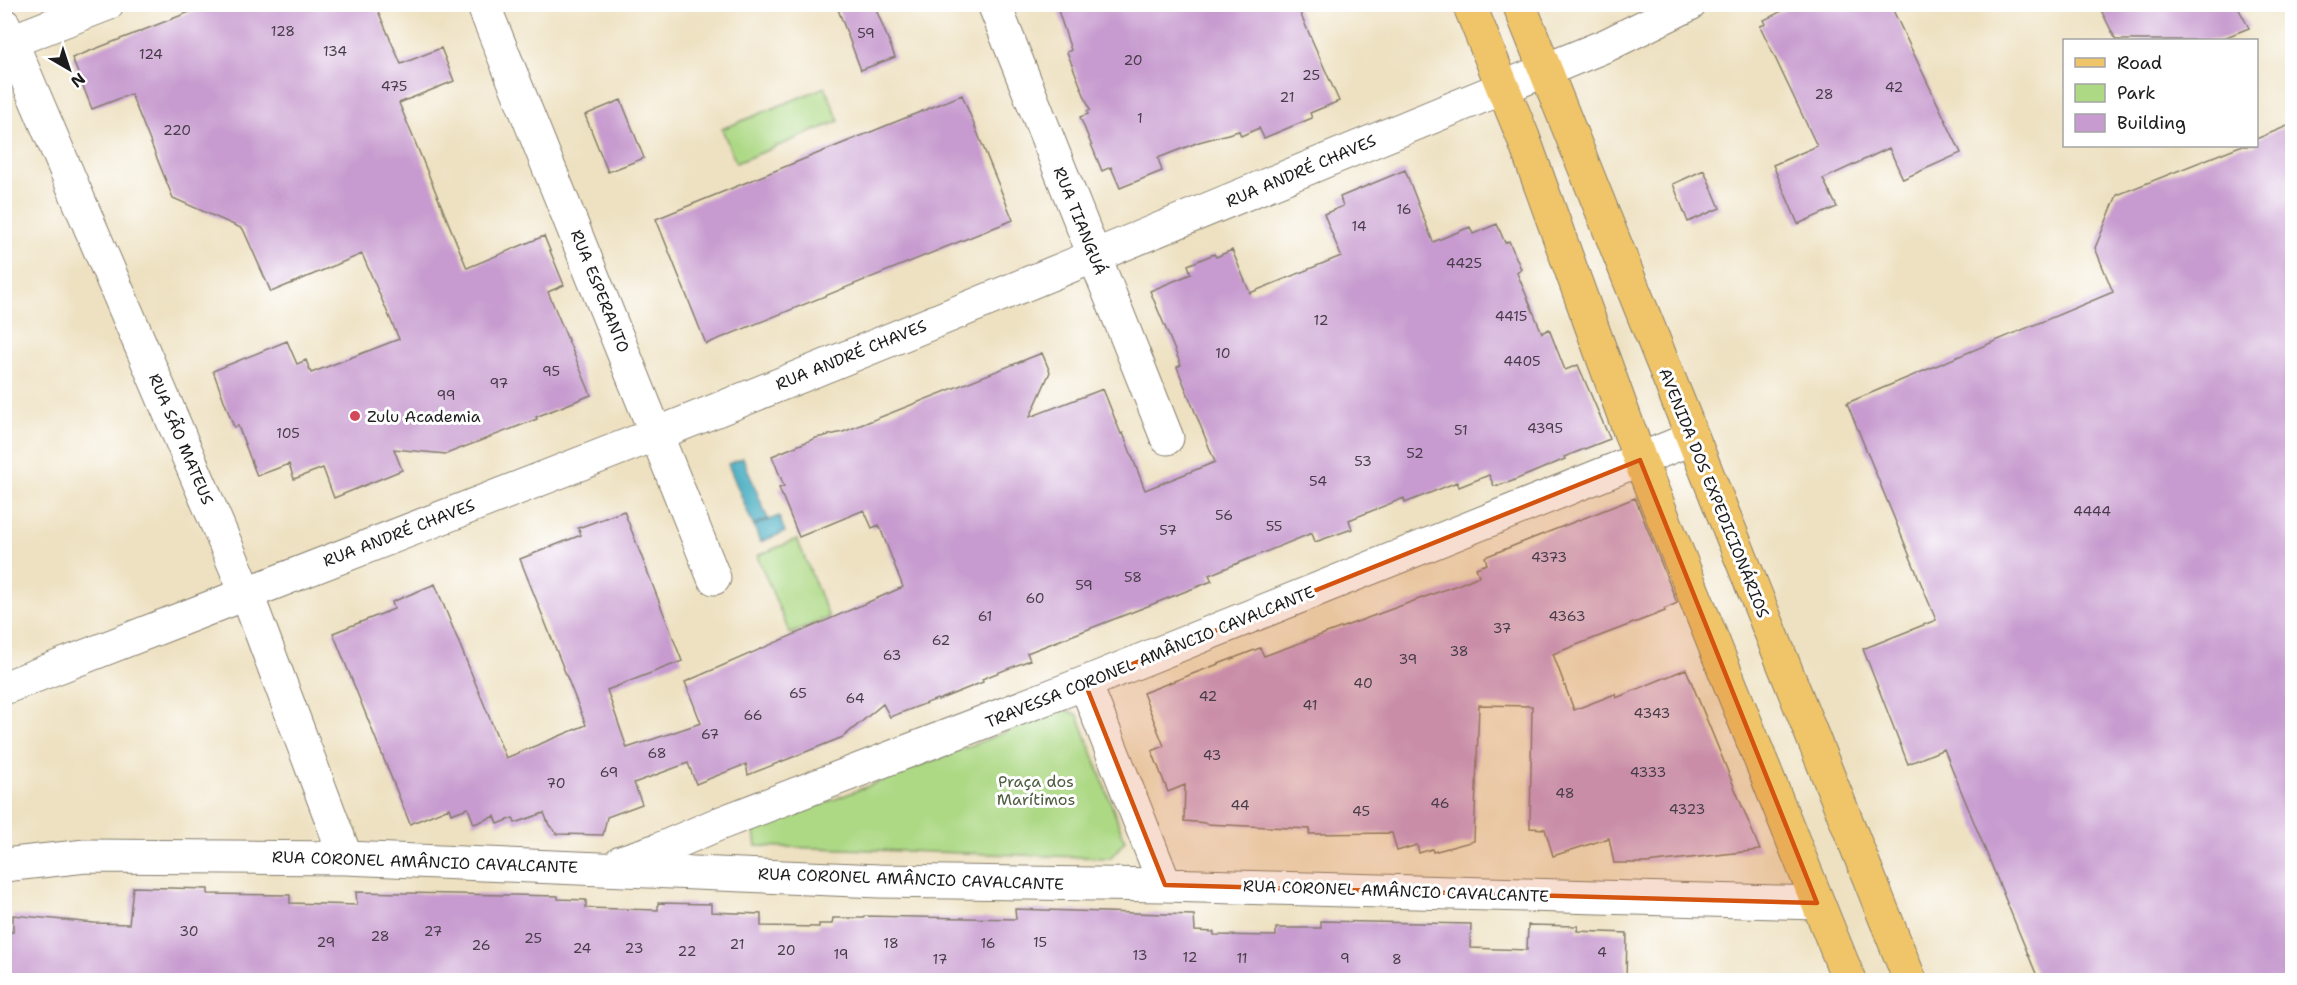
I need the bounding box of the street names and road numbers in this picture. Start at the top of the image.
street label: RUA ANDRÉ CHAVES [1223,130,1379,212]
street label: RUA TIANGUÁ [1049,164,1111,278]
street label: RUA ESPERANTO [566,226,634,356]
street label: RUA ANDRÉ CHAVES [772,315,930,395]
street label: AVENIDA DOS EXPEDICIONÁRIOS [1654,365,1774,621]
street label: RUA SÃO MATEUS [144,370,219,508]
street label: RUA ANDRÉ CHAVES [320,494,478,572]
street label: TRAVESSA CORONEL AMÂNCIO CAVALCANTE [982,581,1318,733]
street label: RUA CORONEL AMÂNCIO CAVALCANTE [272,846,578,878]
street label: RUA CORONEL AMÂNCIO CAVALCANTE [758,863,1064,895]
street label: RUA CORONEL AMÂNCIO CAVALCANTE [1243,875,1549,907]

